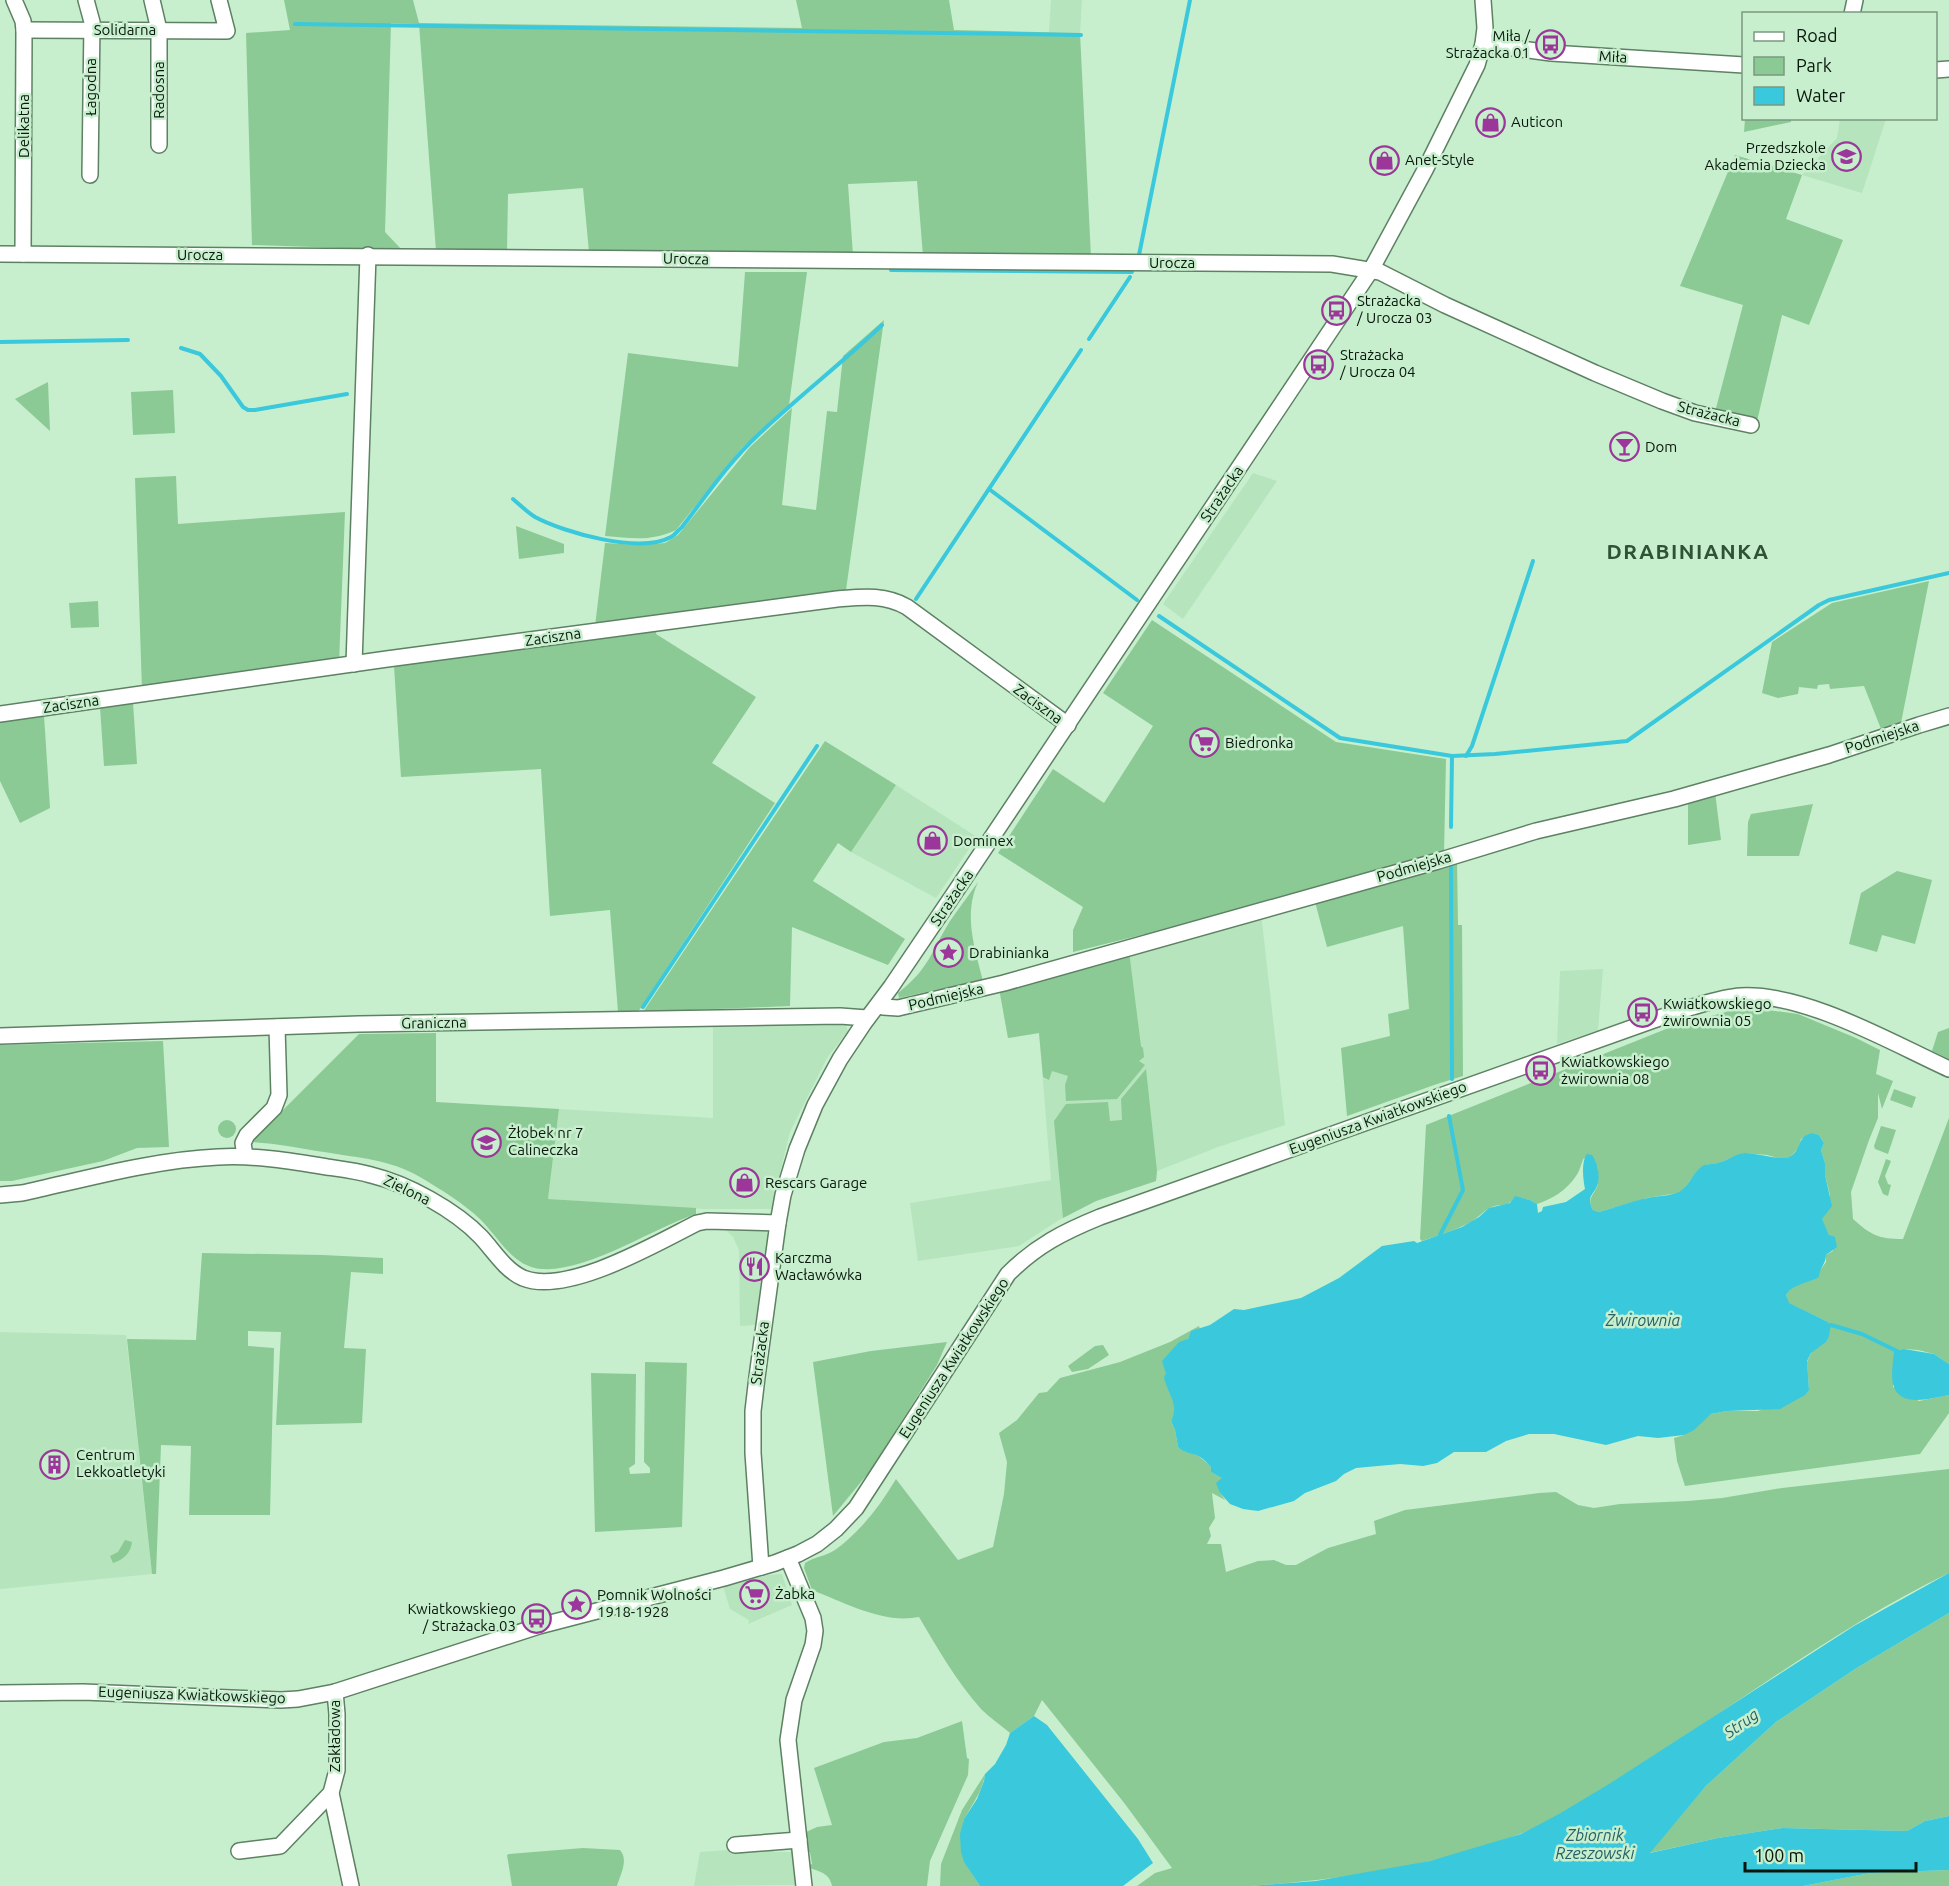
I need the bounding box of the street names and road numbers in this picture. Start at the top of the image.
street label: Solidarna [94,21,156,38]
street label: Miła [1598,47,1628,66]
street label: Łagodna [82,58,99,116]
street label: Radosna [150,61,167,119]
street label: Delikatna [15,94,32,158]
street label: Urocza [177,246,223,263]
street label: Urocza [663,250,709,267]
street label: Urocza [1149,254,1195,271]
street label: Strażacka [1676,398,1742,430]
street label: Strażacka [1197,462,1247,525]
street label: Zaciszna [524,624,582,649]
street label: Zaciszna [1010,680,1066,727]
street label: Zaciszna [42,691,100,716]
street label: Podmiejska [1843,717,1921,756]
street label: Podmiejska [1375,848,1453,885]
street label: Strażacka [927,866,977,929]
street label: Podmiejska [907,980,985,1013]
street label: Graniczna [401,1013,467,1032]
street label: Eugeniusza Kwiatkowskiego [1287,1077,1469,1158]
street label: Zielona [381,1171,433,1208]
street label: Eugeniusza Kwiatkowskiego [895,1274,1012,1441]
street label: Strażacka [747,1320,772,1386]
street label: Eugeniusza Kwiatkowskiego [98,1683,286,1706]
street label: Zakładowa [326,1700,343,1772]

